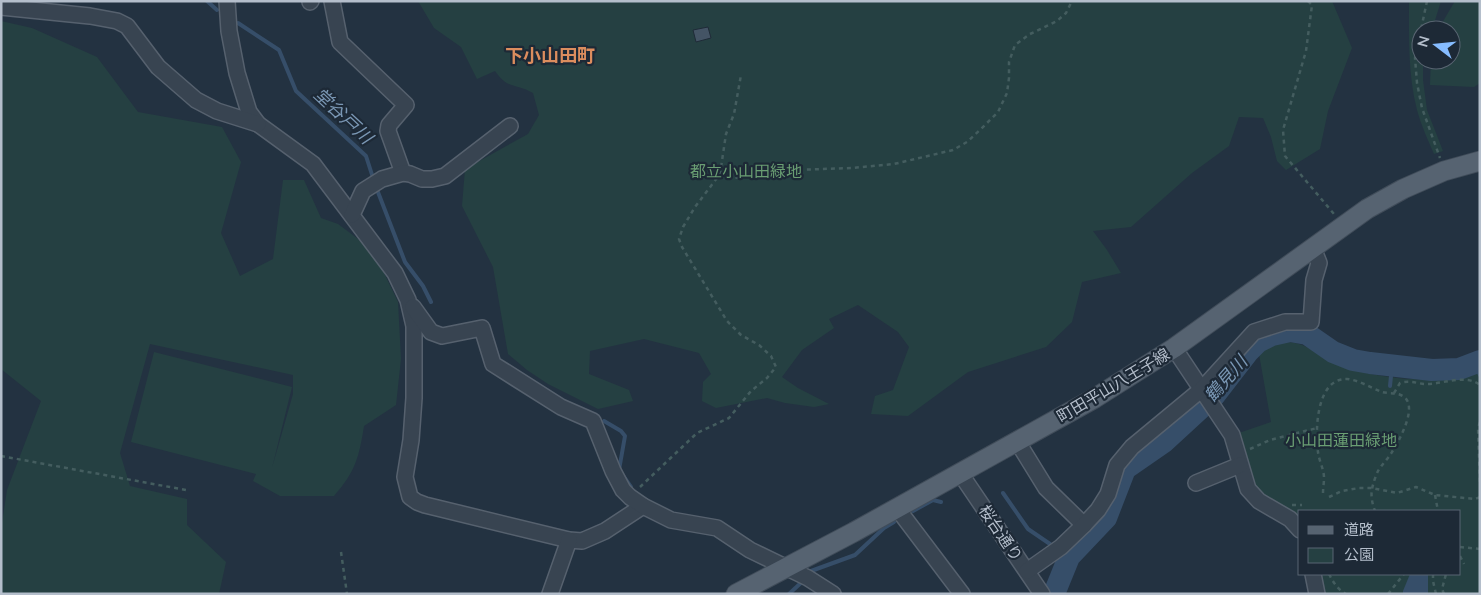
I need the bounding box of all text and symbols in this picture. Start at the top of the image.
north arrow [1411,20,1461,70]
text: N [1413,34,1433,49]
district label: 下小山田町 [505,44,595,66]
water label: 堂谷戸川 [310,83,379,149]
park label: 都立小山田緑地 [690,161,802,180]
street label: 町田平山八王子線 [1053,343,1173,426]
water label: 鶴見川 [1199,349,1253,406]
park label: 小山田蓮田緑地 [1285,430,1397,449]
street label: 桜台通り [976,501,1027,565]
legend [1298,510,1461,575]
text: 道路 [1344,520,1374,538]
text: 公園 [1344,545,1374,563]

